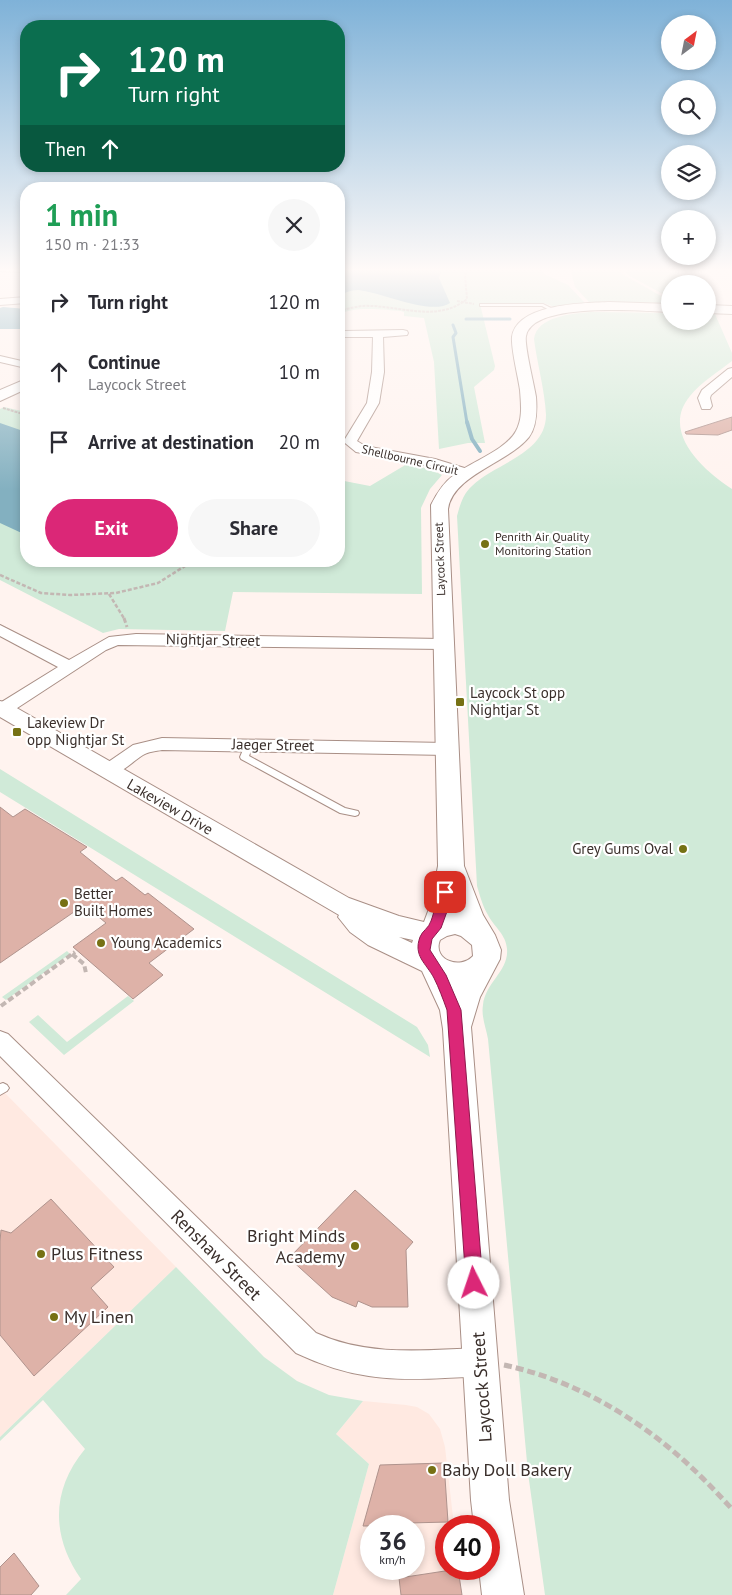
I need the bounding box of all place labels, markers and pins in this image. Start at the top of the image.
place label: Penrith Air Quality Monitoring Station [495,529,591,558]
marker: Penrith Air Quality Monitoring Station [479,538,491,550]
place label: Laycock St opp Nightjar St [470,683,565,719]
marker: Laycock St opp Nightjar St [454,696,466,708]
place label: Lakeview Dr opp Nightjar St [27,713,124,749]
marker: Lakeview Dr opp Nightjar St [11,726,23,738]
place label: Grey Gums Oval [572,839,674,858]
marker: Grey Gums Oval [677,843,689,855]
pin [424,871,466,913]
place label: Better Built Homes [74,884,153,920]
marker: Better Built Homes [58,897,70,909]
place label: Young Academics [111,933,222,952]
marker: Young Academics [95,937,107,949]
place label: Bright Minds Academy [247,1224,346,1268]
marker: Bright Minds Academy [349,1240,361,1252]
place label: Plus Fitness [51,1242,143,1265]
marker: Plus Fitness [35,1248,47,1260]
place label: My Linen [64,1305,134,1328]
marker: My Linen [48,1311,60,1323]
place label: Baby Doll Bakery [442,1458,572,1481]
marker: Baby Doll Bakery [426,1464,438,1476]

